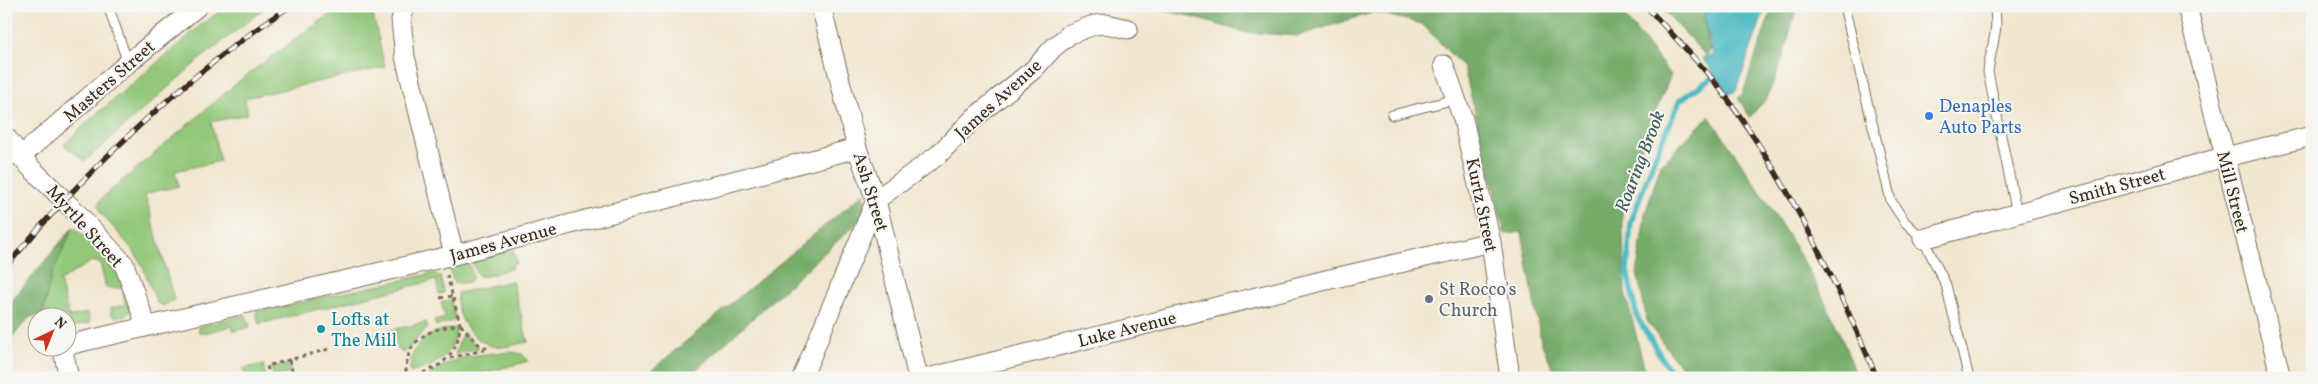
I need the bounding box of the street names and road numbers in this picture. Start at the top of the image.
street label: Masters Street [59,35,161,129]
street label: James Avenue [950,54,1048,146]
street label: Mill Street [2209,149,2254,236]
street label: Ash Street [846,150,893,235]
street label: Kurtz Street [1458,156,1503,255]
street label: Smith Street [2066,163,2168,212]
street label: Myrtle Street [40,180,128,274]
street label: James Avenue [447,217,560,270]
street label: Luke Avenue [1075,306,1179,355]

